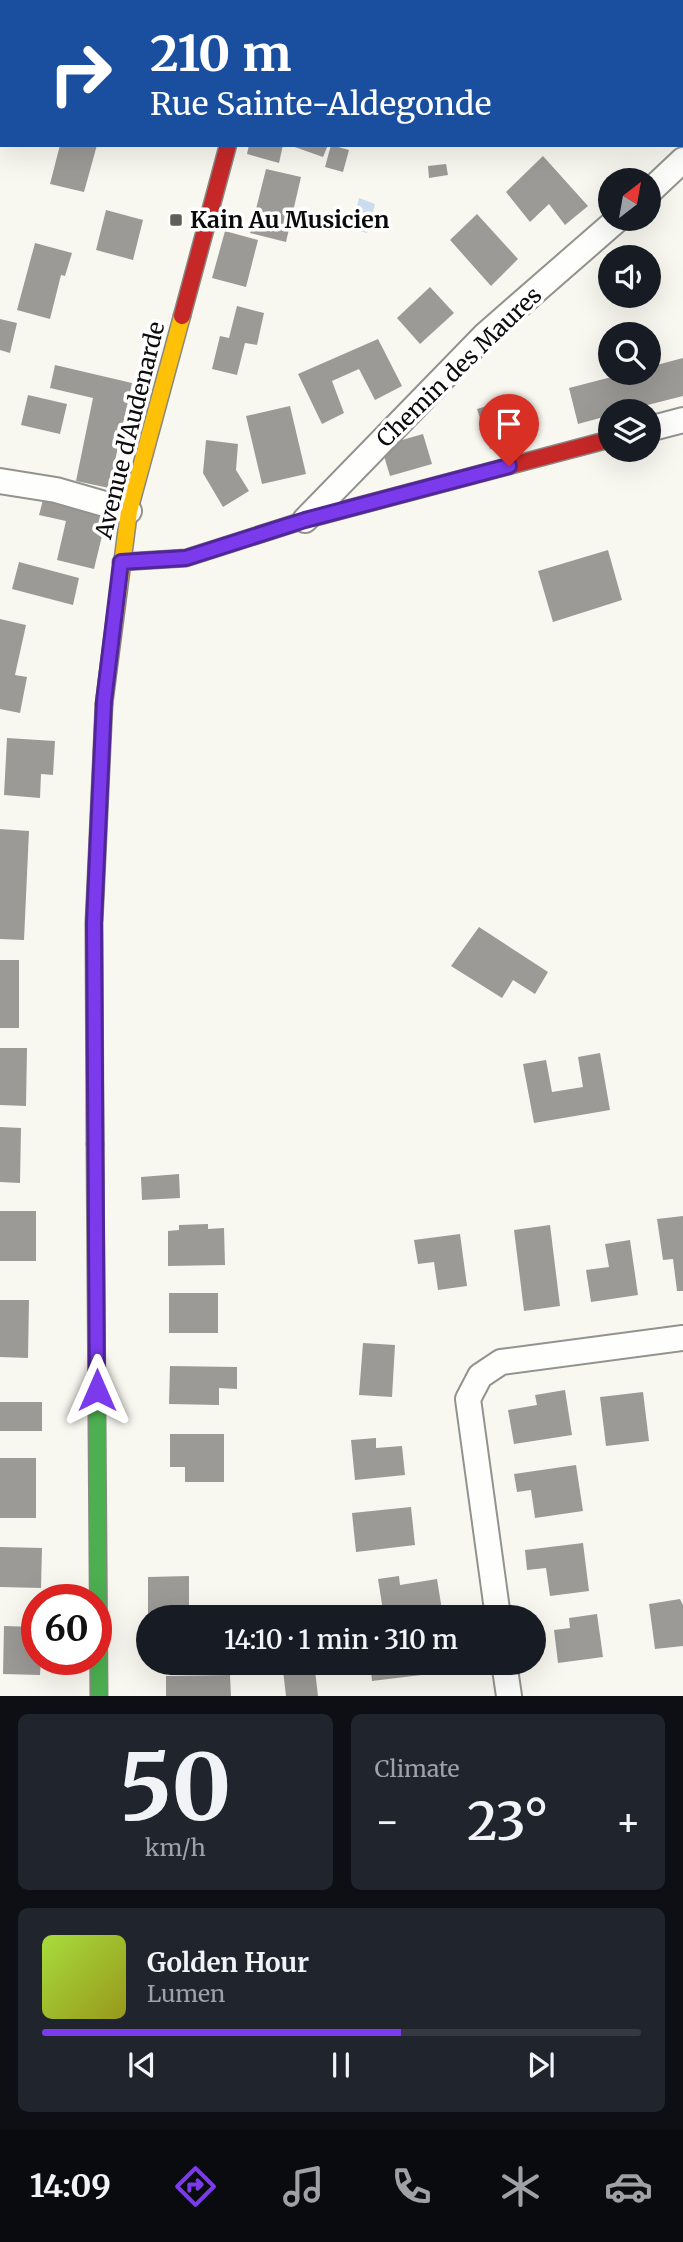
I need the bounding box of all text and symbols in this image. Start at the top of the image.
text: 210 m [150,23,291,84]
icon: right [35,28,126,119]
text: Rue Sainte-Aldegonde [150,84,491,124]
north arrow [598,168,662,231]
map controls [598,168,661,462]
place label: Kain Au Musicien [190,205,390,234]
marker: Kain Au Musicien [168,212,184,228]
button: sound [598,245,661,308]
street label: Chemin des Maures [370,280,547,453]
street label: Avenue d'Audenarde [88,318,170,542]
button: search [598,322,661,385]
pin [479,394,539,466]
button: layers [598,399,661,462]
icon: arrive [490,405,528,443]
position arrow [60,1353,134,1427]
speed limit sign: 60 [21,1584,112,1675]
text: 14:10 · 1 min · 310 m [224,1623,458,1656]
text: 50 [119,1730,231,1845]
text: Climate [375,1754,460,1783]
text: 23° [467,1789,549,1854]
text: − [375,1798,400,1845]
text: + [616,1798,641,1845]
text: km/h [145,1833,206,1862]
text: Golden Hour [147,1946,309,1979]
text: Lumen [147,1979,225,2008]
icon: previous [123,2046,161,2084]
icon: pause [322,2046,360,2084]
icon: next [522,2046,560,2084]
icon: directions [171,2162,220,2211]
icon: music [279,2162,328,2211]
icon: phone [387,2162,436,2211]
icon: climate [496,2162,545,2211]
icon: car [604,2162,653,2211]
text: 14:09 [30,2166,111,2206]

